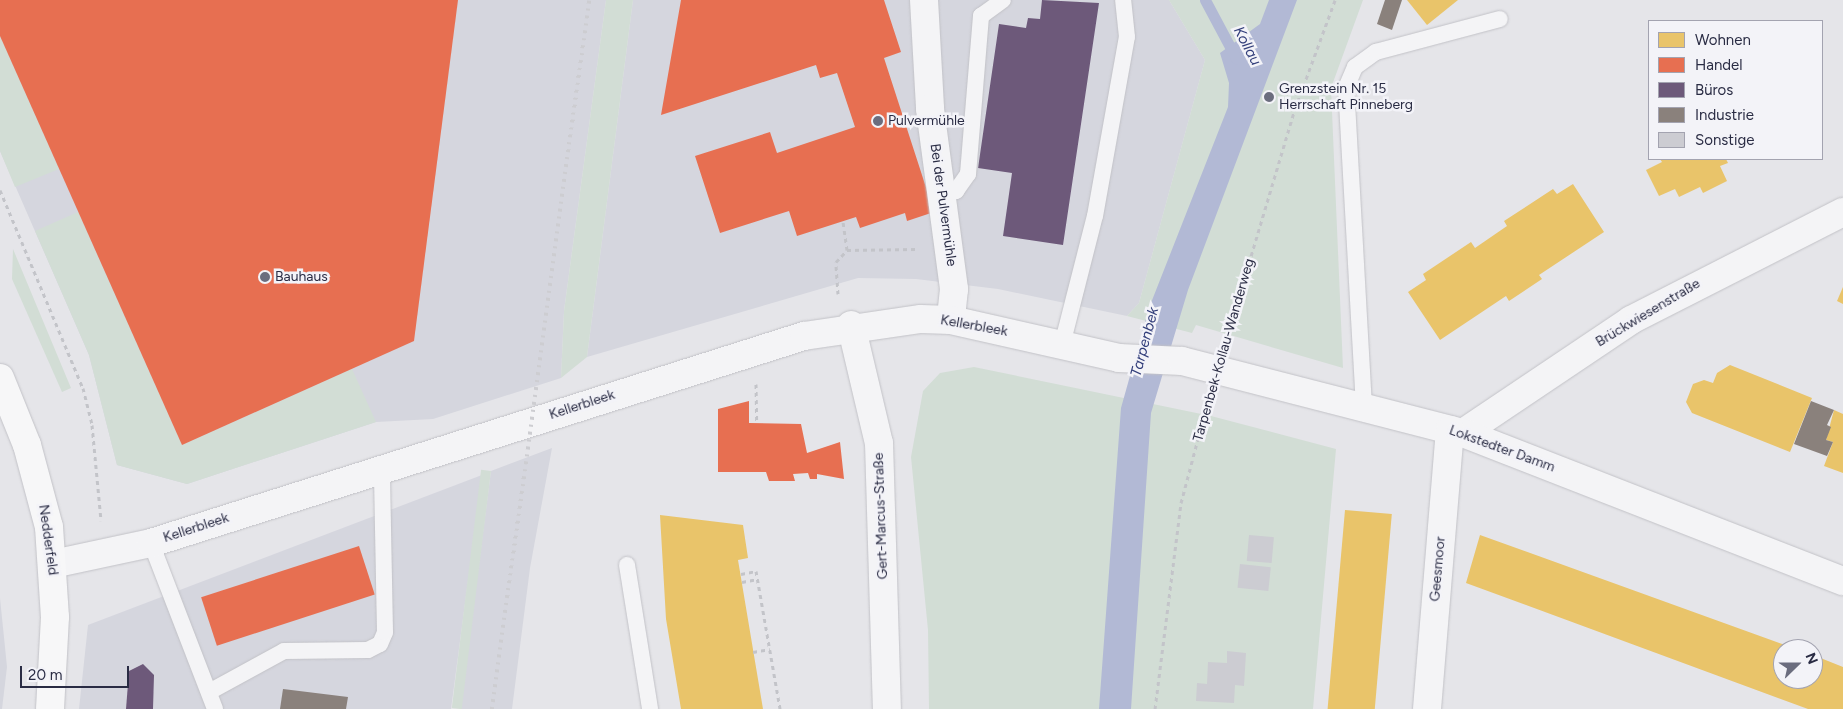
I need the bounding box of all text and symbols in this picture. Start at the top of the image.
legend [1648,20,1823,160]
water label: Kollau [1229,23,1265,69]
text: Wohnen [1695,31,1751,49]
text: Handel [1695,56,1743,74]
place label: Grenzstein Nr. 15 Herrschaft Pinneberg [1279,81,1413,114]
text: Büros [1695,81,1733,99]
marker: Grenzstein Nr. 15 Herrschaft Pinneberg [1263,91,1275,103]
text: Industrie [1695,106,1754,124]
place label: Pulvermühle [888,113,965,129]
marker: Pulvermühle [872,115,884,127]
text: Sonstige [1695,131,1754,149]
street label: Bei der Pulvermühle [926,143,960,267]
street label: Tarpenbek-Kollau-Wanderweg [1190,257,1258,443]
place label: Bauhaus [275,269,328,285]
marker: Bauhaus [259,271,271,283]
street label: Brückwiesenstraße [1593,275,1703,351]
water label: Tarpenbek [1127,305,1163,379]
street label: Kellerbleek [939,312,1009,340]
street label: Kellerbleek [547,387,617,423]
street label: Lokstedter Damm [1447,422,1557,476]
street label: Gert-Marcus-Straße [870,452,892,580]
street label: Nedderfeld [35,504,61,576]
street label: Kellerbleek [161,510,231,546]
street label: Geesmoor [1427,536,1449,602]
north arrow [1773,639,1823,689]
text: N [1802,650,1821,667]
scale bar [22,656,131,688]
text: 20 m [28,666,62,684]

